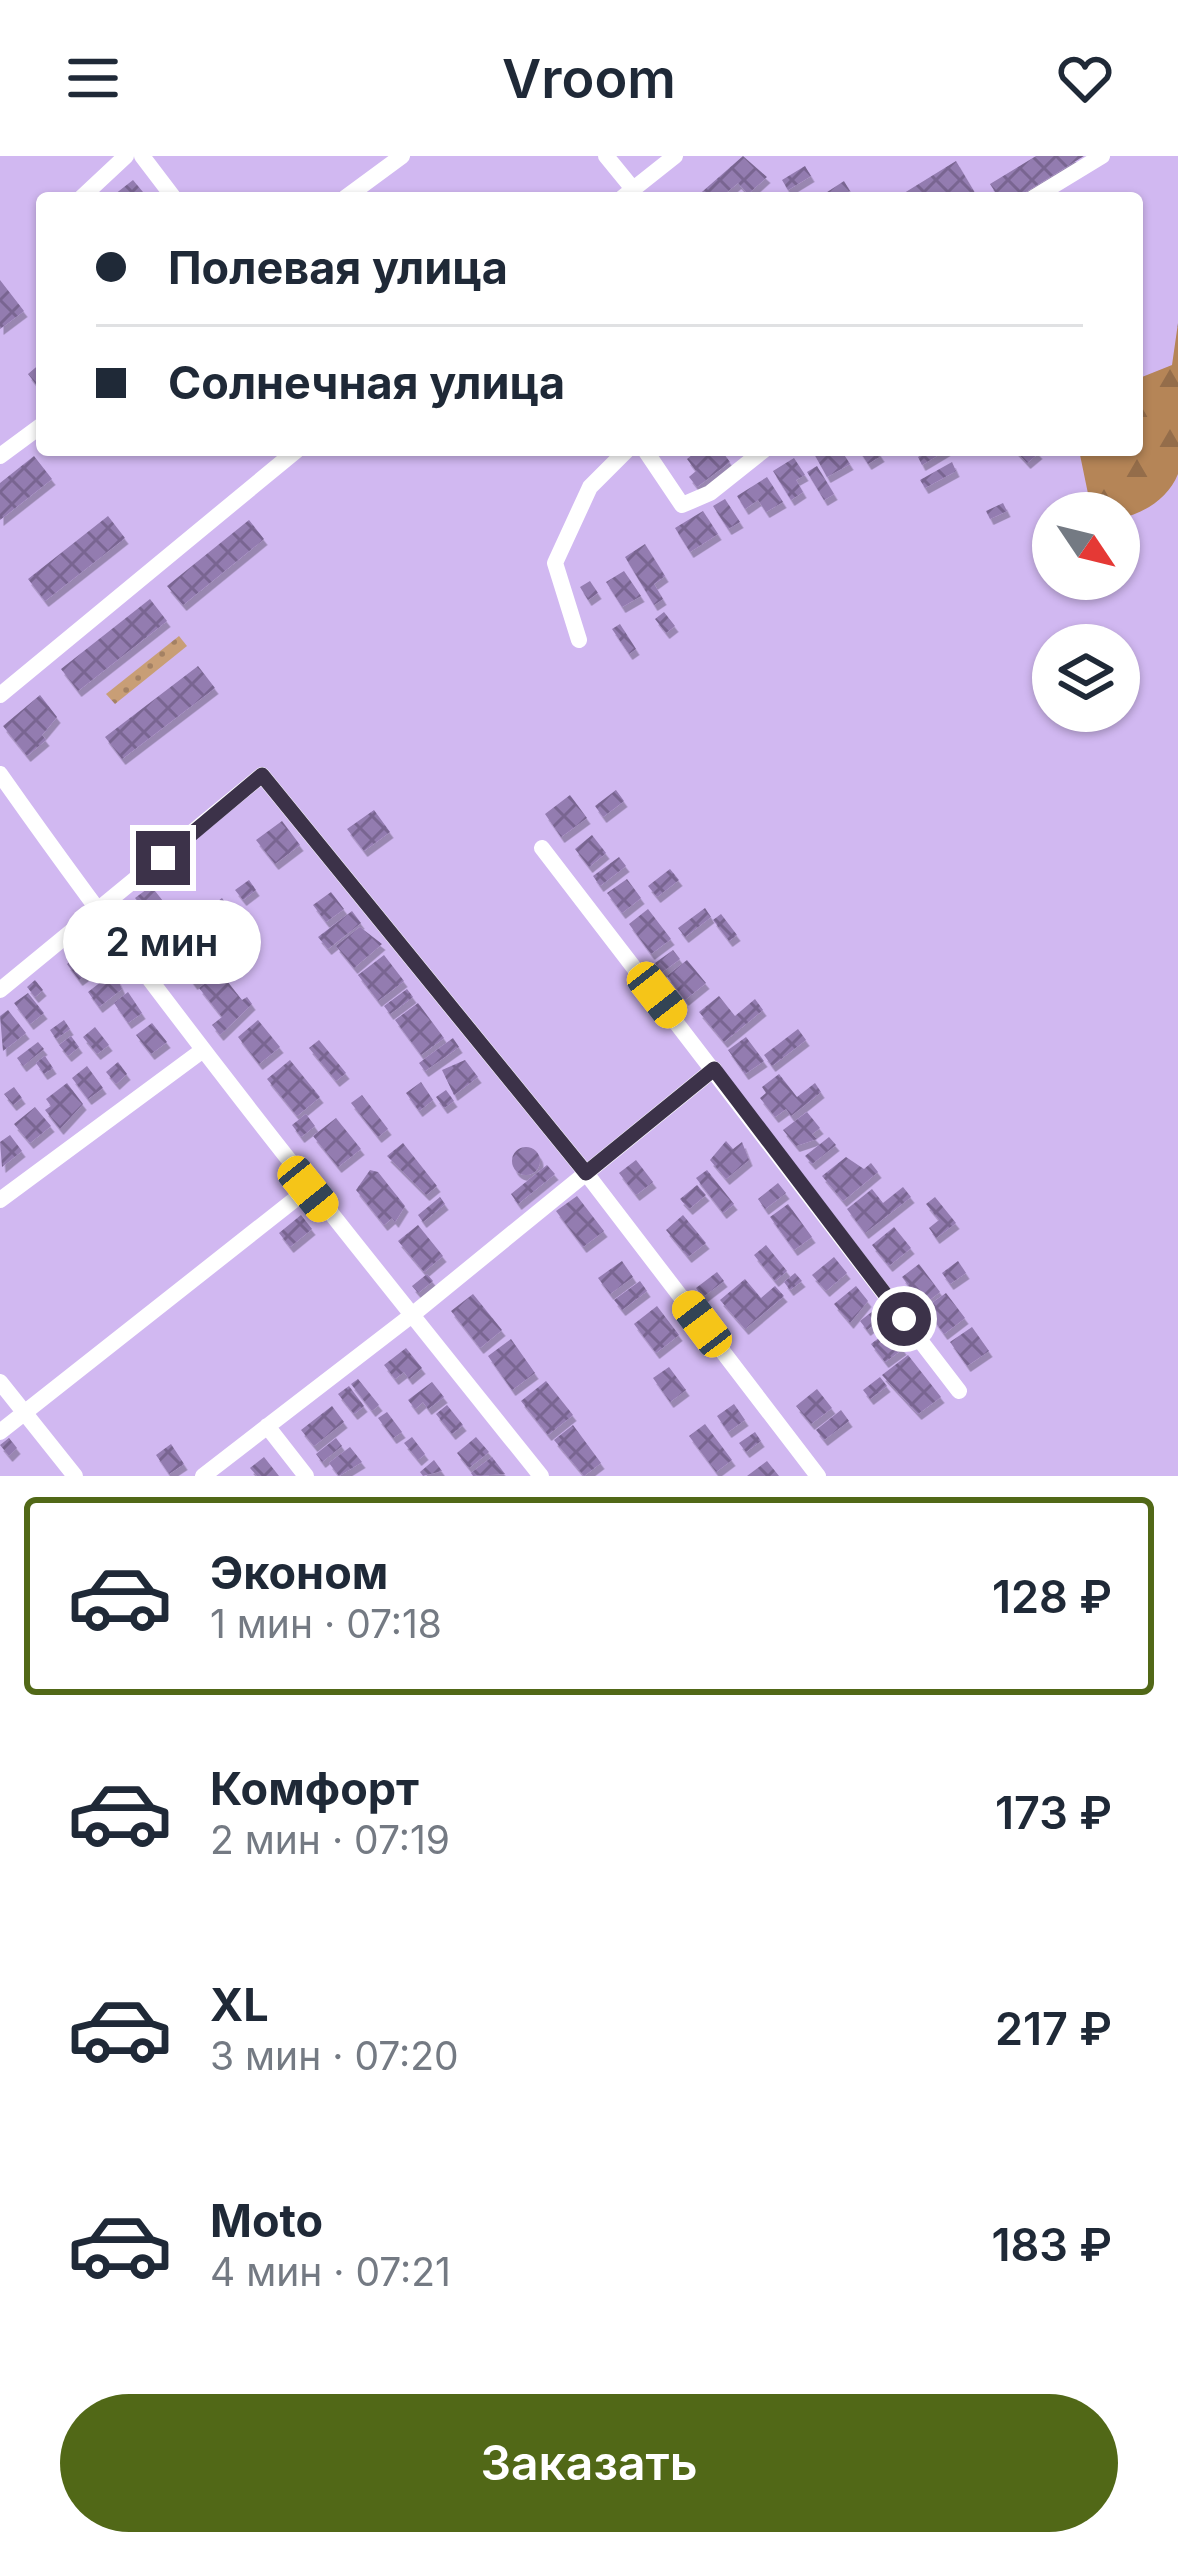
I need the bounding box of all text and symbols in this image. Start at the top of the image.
icon: menu [60,45,126,111]
icon: heart [1052,45,1118,111]
text: Vroom [502,46,676,111]
text: Полевая улица [168,240,508,295]
text: Солнечная улица [168,355,565,410]
north arrow [1032,492,1140,600]
map controls [1032,492,1140,732]
button: layers [1032,624,1140,732]
route end [136,831,190,885]
callout: 2 мин [64,900,262,984]
text: 2 мин [105,918,219,965]
car [621,956,693,1034]
car [271,1150,345,1228]
car [666,1284,738,1364]
route start [877,1292,931,1346]
icon: car [66,1542,174,1650]
text: Эконом [210,1545,388,1600]
text: 128 ₽ [992,1569,1112,1624]
text: 1 мин · 07:18 [210,1600,442,1647]
icon: car [66,1758,174,1866]
text: Комфорт [210,1761,419,1816]
text: 173 ₽ [995,1785,1112,1840]
text: 2 мин · 07:19 [210,1816,450,1863]
icon: car [66,1974,174,2082]
text: XL [210,1977,269,2032]
text: 217 ₽ [995,2001,1112,2056]
text: 3 мин · 07:20 [210,2032,459,2079]
icon: car [66,2190,174,2298]
text: Moto [210,2193,323,2248]
text: 183 ₽ [991,2217,1112,2272]
text: 4 мин · 07:21 [210,2248,451,2295]
button: Заказать [60,2394,1118,2532]

